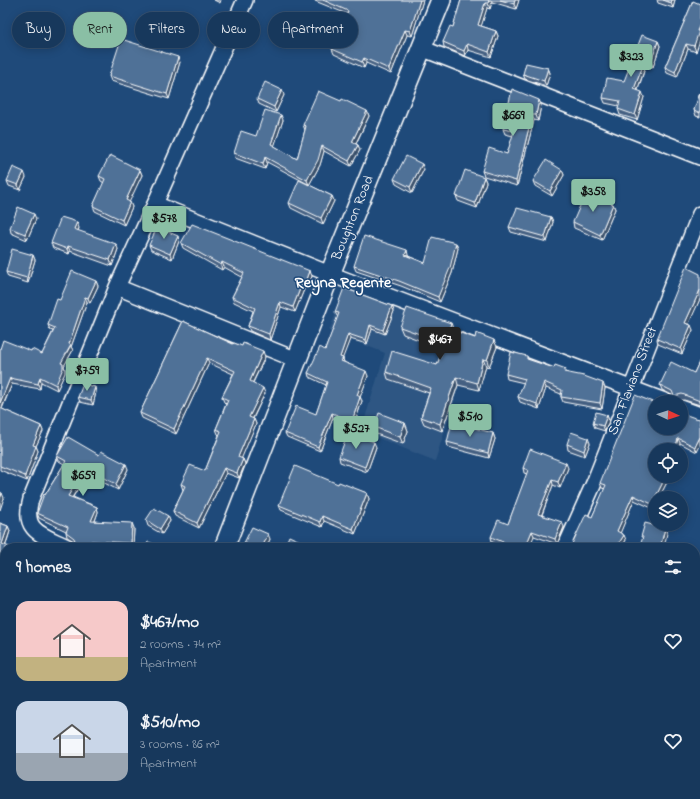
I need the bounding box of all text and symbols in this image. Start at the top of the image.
chip: Buy [12,12,65,48]
chip: Rent [73,12,127,48]
chip: Filters [135,12,199,48]
chip: New [207,12,260,48]
chip: Apartment [268,12,358,48]
pin: $323 [607,44,655,78]
text: $323 [618,47,644,66]
pin: $669 [489,103,537,137]
text: $669 [501,106,525,125]
street label: Boughton Road [326,172,381,265]
pin: $358 [569,179,617,213]
text: $358 [580,182,606,201]
pin: $578 [140,206,188,240]
text: $578 [151,209,177,228]
district label: Reyna Regente [294,271,392,296]
street label: San Flaviano Street [603,324,663,438]
pin: $467 [416,327,464,361]
text: $467 [428,330,452,349]
pin: $759 [63,358,111,392]
text: $759 [75,361,99,380]
north arrow [648,395,688,435]
map controls [648,395,688,531]
pin: $510 [446,404,494,438]
text: $510 [457,407,483,426]
pin: $527 [332,416,380,450]
text: $527 [342,419,370,438]
button: locate [648,443,688,483]
pin: $659 [59,463,107,497]
text: $659 [71,466,95,485]
button: layers [648,491,688,531]
text: 9 homes [16,555,72,580]
icon: filters [662,556,684,578]
text: $467/mo [140,610,199,635]
icon: home [48,617,96,665]
icon: heart [662,630,684,652]
text: 2 rooms · 74 m² [140,635,221,654]
text: Apartment [140,654,197,673]
text: $510/mo [140,710,200,735]
icon: home [48,717,96,765]
icon: heart [662,730,684,752]
text: 3 rooms · 86 m² [140,735,220,754]
text: Apartment [140,754,197,773]

